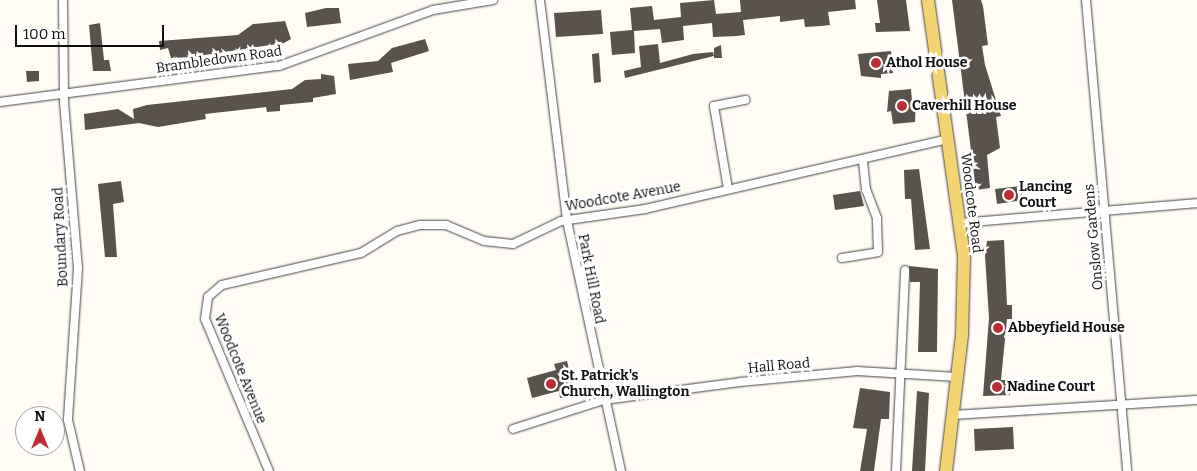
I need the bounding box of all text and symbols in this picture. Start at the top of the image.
scale bar [18,15,166,47]
text: 100 m [23,25,66,43]
street label: Brambledown Road [155,43,283,77]
place label: Athol House [886,55,967,71]
marker: Athol House [870,57,882,69]
place label: Caverhill House [912,98,1016,114]
marker: Caverhill House [896,100,908,112]
street label: Woodcote Road [957,152,985,254]
street label: Woodcote Avenue [564,179,682,215]
place label: Lancing Court [1019,179,1072,212]
street label: Onslow Gardens [1081,183,1107,291]
street label: Boundary Road [50,187,72,287]
marker: Lancing Court [1003,189,1015,201]
street label: Park Hill Road [574,233,608,325]
street label: Woodcote Avenue [210,311,270,427]
place label: Abbeyfield House [1008,320,1125,336]
marker: Abbeyfield House [992,322,1004,334]
street label: Hall Road [747,355,811,377]
place label: St. Patrick's Church, Wallington [561,368,689,401]
marker: St. Patrick's Church, Wallington [545,378,557,390]
place label: Nadine Court [1007,379,1095,395]
marker: Nadine Court [991,381,1003,393]
north arrow [15,406,65,456]
text: N [35,408,45,425]

